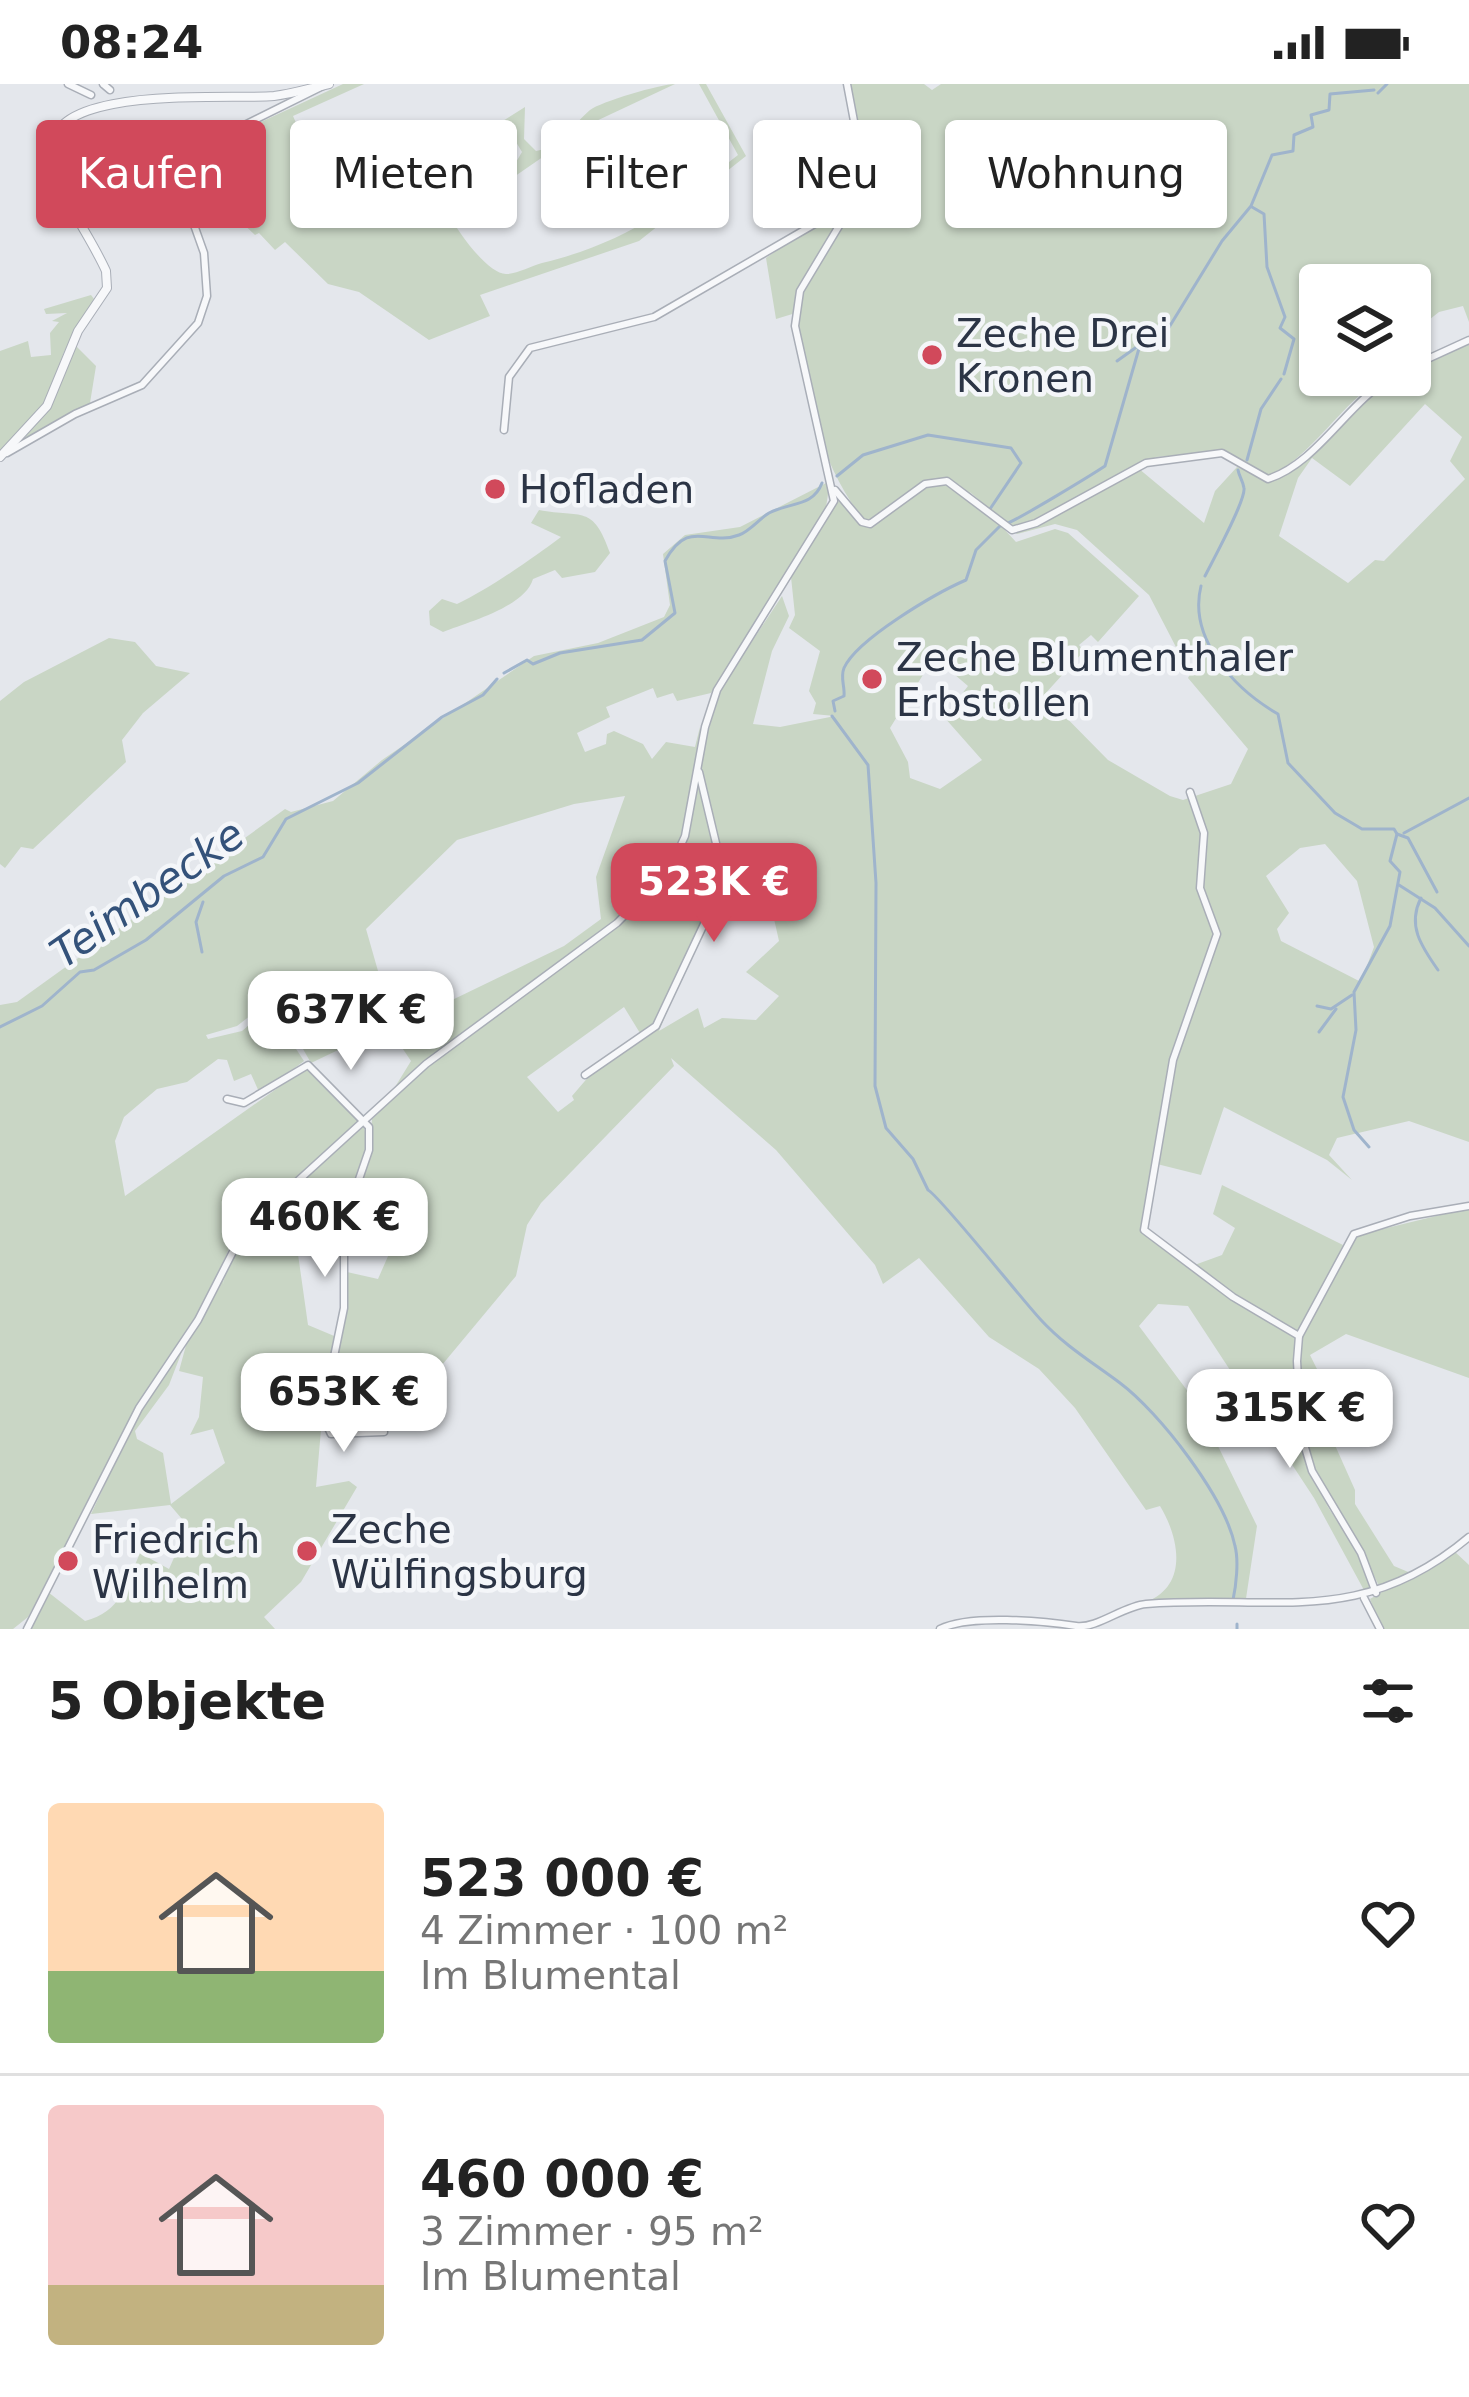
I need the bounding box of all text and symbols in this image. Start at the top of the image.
text: 08:24 [60,16,203,69]
chip: Kaufen [36,120,266,228]
chip: Mieten [290,120,517,228]
chip: Filter [541,120,729,228]
chip: Neu [753,120,921,228]
chip: Wohnung [945,120,1227,228]
map controls [1299,264,1431,396]
button: layers [1299,264,1431,396]
place label: Zeche Drei Kronen [956,311,1169,401]
marker: Zeche Drei Kronen [919,342,945,368]
place label: Hofladen [519,467,694,512]
marker: Hofladen [482,476,508,502]
place label: Zeche Blumenthaler Erbstollen [896,635,1294,725]
marker: Zeche Blumenthaler Erbstollen [859,666,885,692]
water label: Teimbecke [41,809,253,978]
pin: 523K € [616,843,812,945]
text: 523K € [638,859,790,904]
pin: 637K € [253,971,449,1073]
text: 637K € [275,987,427,1032]
pin: 460K € [227,1178,423,1280]
text: 460K € [249,1194,401,1239]
pin: 653K € [246,1353,442,1455]
text: 653K € [268,1369,420,1414]
pin: 315K € [1192,1369,1388,1471]
text: 315K € [1214,1385,1366,1430]
place label: Zeche Wülfingsburg [331,1507,588,1597]
place label: Friedrich Wilhelm [92,1517,260,1607]
marker: Zeche Wülfingsburg [294,1538,320,1564]
marker: Friedrich Wilhelm [55,1548,81,1574]
icon: filters [1355,1668,1421,1734]
text: 5 Objekte [48,1672,326,1731]
text: 523 000 € [420,1849,704,1908]
icon: home [144,1851,288,1995]
icon: heart [1355,1890,1421,1956]
text: 4 Zimmer · 100 m² [420,1908,788,1953]
text: Im Blumental [420,1953,681,1998]
text: 460 000 € [420,2150,704,2209]
icon: home [144,2153,288,2297]
icon: heart [1355,2192,1421,2258]
text: 3 Zimmer · 95 m² [420,2209,764,2254]
text: Im Blumental [420,2254,681,2299]

